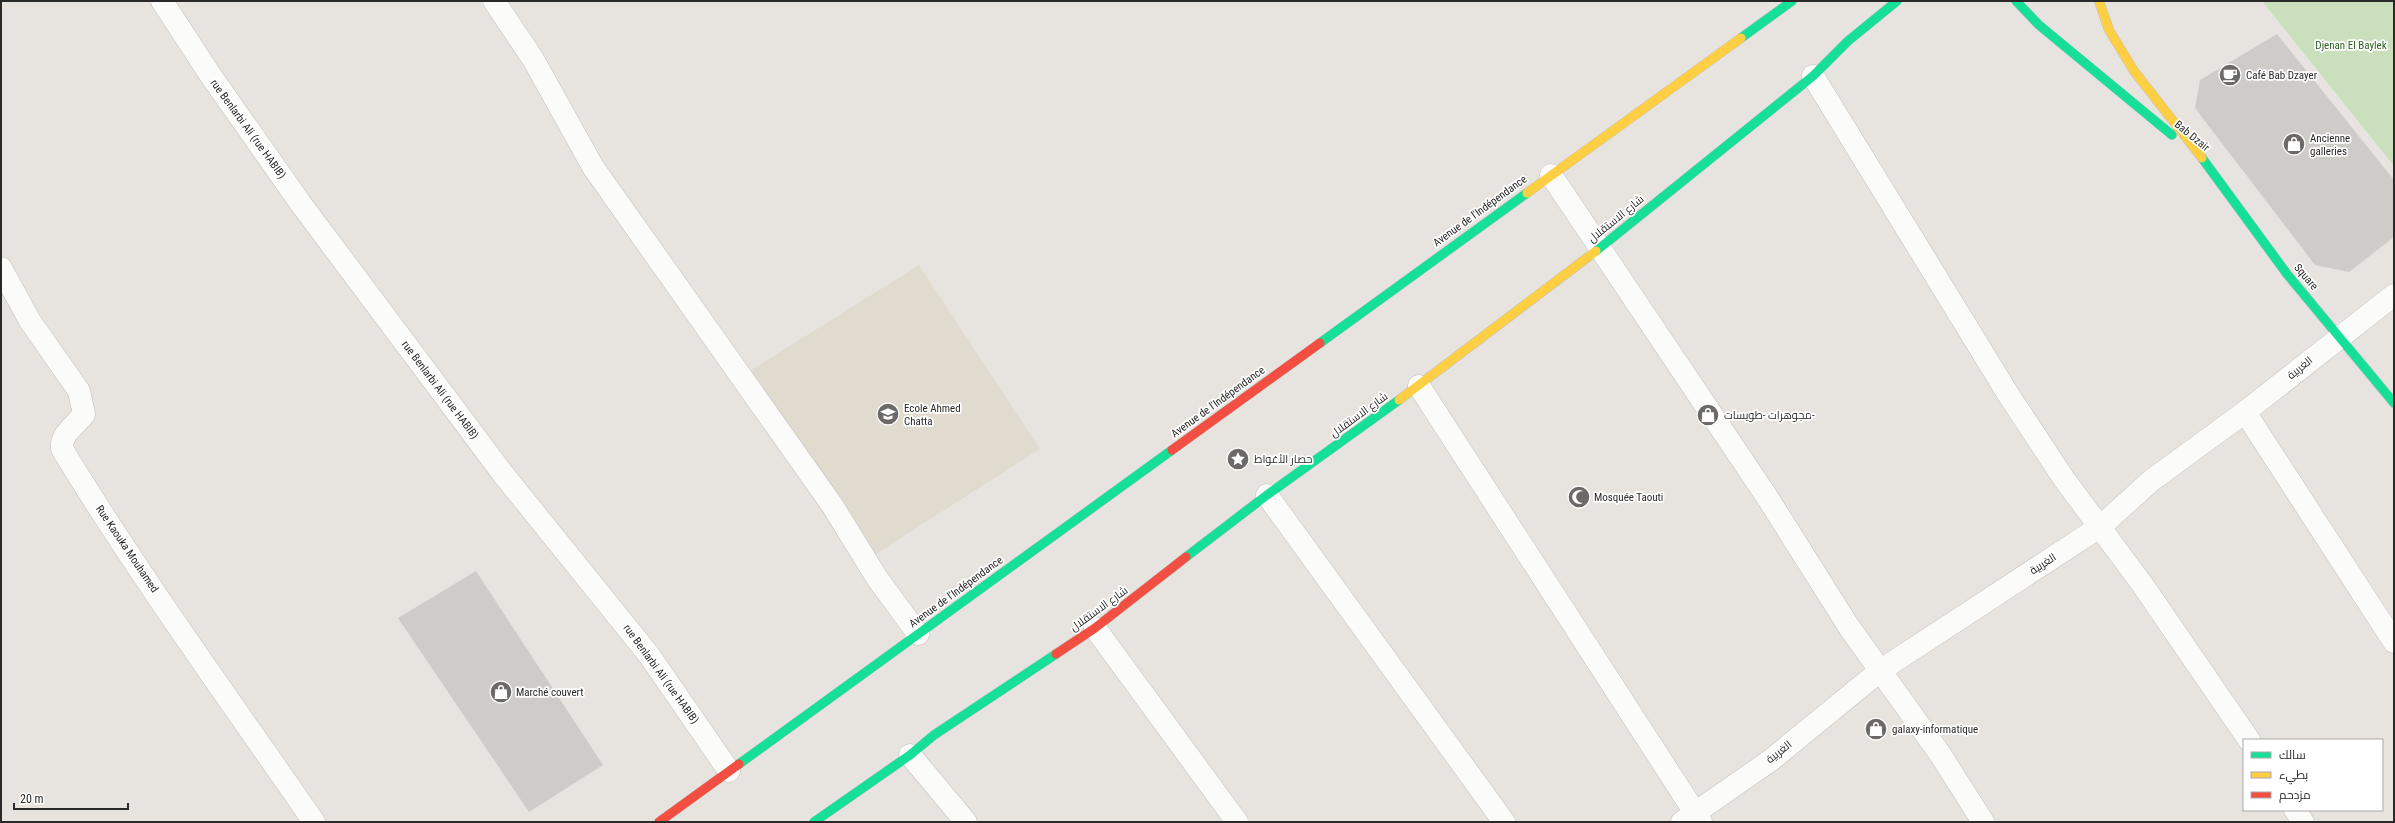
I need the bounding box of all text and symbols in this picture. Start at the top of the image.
park label: Djenan El Baylek [2315,39,2387,52]
cafe icon: Café Bab Dzayer [2217,62,2243,88]
place label: Café Bab Dzayer [2246,69,2318,82]
street label: rue Benlarbi Ali (rue HABIB) [208,77,288,181]
street label: Bab Dzair [2172,118,2213,155]
shop icon: Ancienne galleries [2281,131,2307,157]
place label: Ancienne galleries [2310,132,2350,158]
street label: Avenue de l'Indépendance [1431,173,1529,249]
street label: شارع الاستقلال [1586,193,1647,246]
street label: Square [2291,261,2321,293]
street label: rue Benlarbi Ali (rue HABIB) [399,338,481,442]
street label: الغربية [2285,354,2315,382]
street label: Avenue de l'Indépendance [1169,364,1267,440]
street label: شارع الاستقلال [1328,390,1391,441]
school or university icon: Ecole Ahmed Chatta [875,401,901,427]
place label: Ecole Ahmed Chatta [904,402,961,428]
shop icon: مجوهرات -طويسات- [1695,402,1721,428]
place label: مجوهرات -طويسات- [1724,409,1815,422]
place icon: حصار الأغواط [1225,446,1251,472]
place label: حصار الأغواط [1254,453,1312,466]
mosque icon: Mosquée Taouti [1566,484,1592,510]
place label: Mosquée Taouti [1594,491,1663,504]
street label: Rue Kaouka Mouhamed [93,503,161,595]
street label: الغربية [2027,551,2059,577]
street label: Avenue de l'Indépendance [907,554,1005,630]
street label: شارع الاستقلال [1068,584,1131,635]
street label: rue Benlarbi Ali (rue HABIB) [621,622,701,726]
shop icon: Marché couvert [488,679,514,705]
place label: Marché couvert [516,686,584,699]
shop icon: galaxy-informatique [1863,716,1889,742]
place label: galaxy-informatique [1892,723,1978,736]
street label: الغربية [1764,738,1794,766]
legend [2243,739,2383,811]
text: سالك [2279,748,2306,762]
text: بطيء [2279,768,2308,785]
scale bar [14,785,128,811]
text: مزدحم [2279,788,2311,803]
text: 20 m [20,792,44,806]

